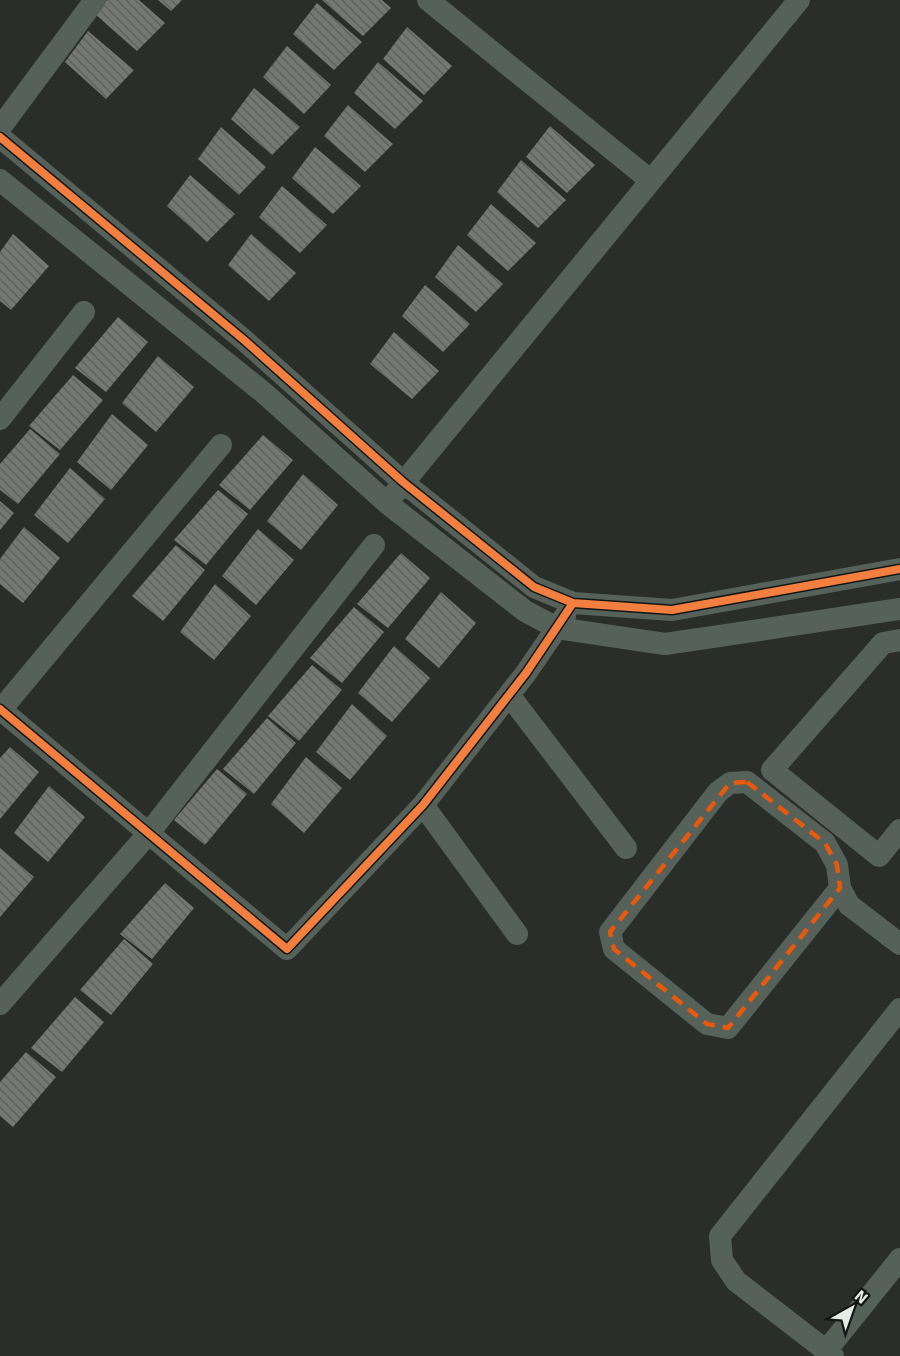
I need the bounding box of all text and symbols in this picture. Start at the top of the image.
north arrow [822,1278,882,1338]
text: N [850,1286,872,1309]

